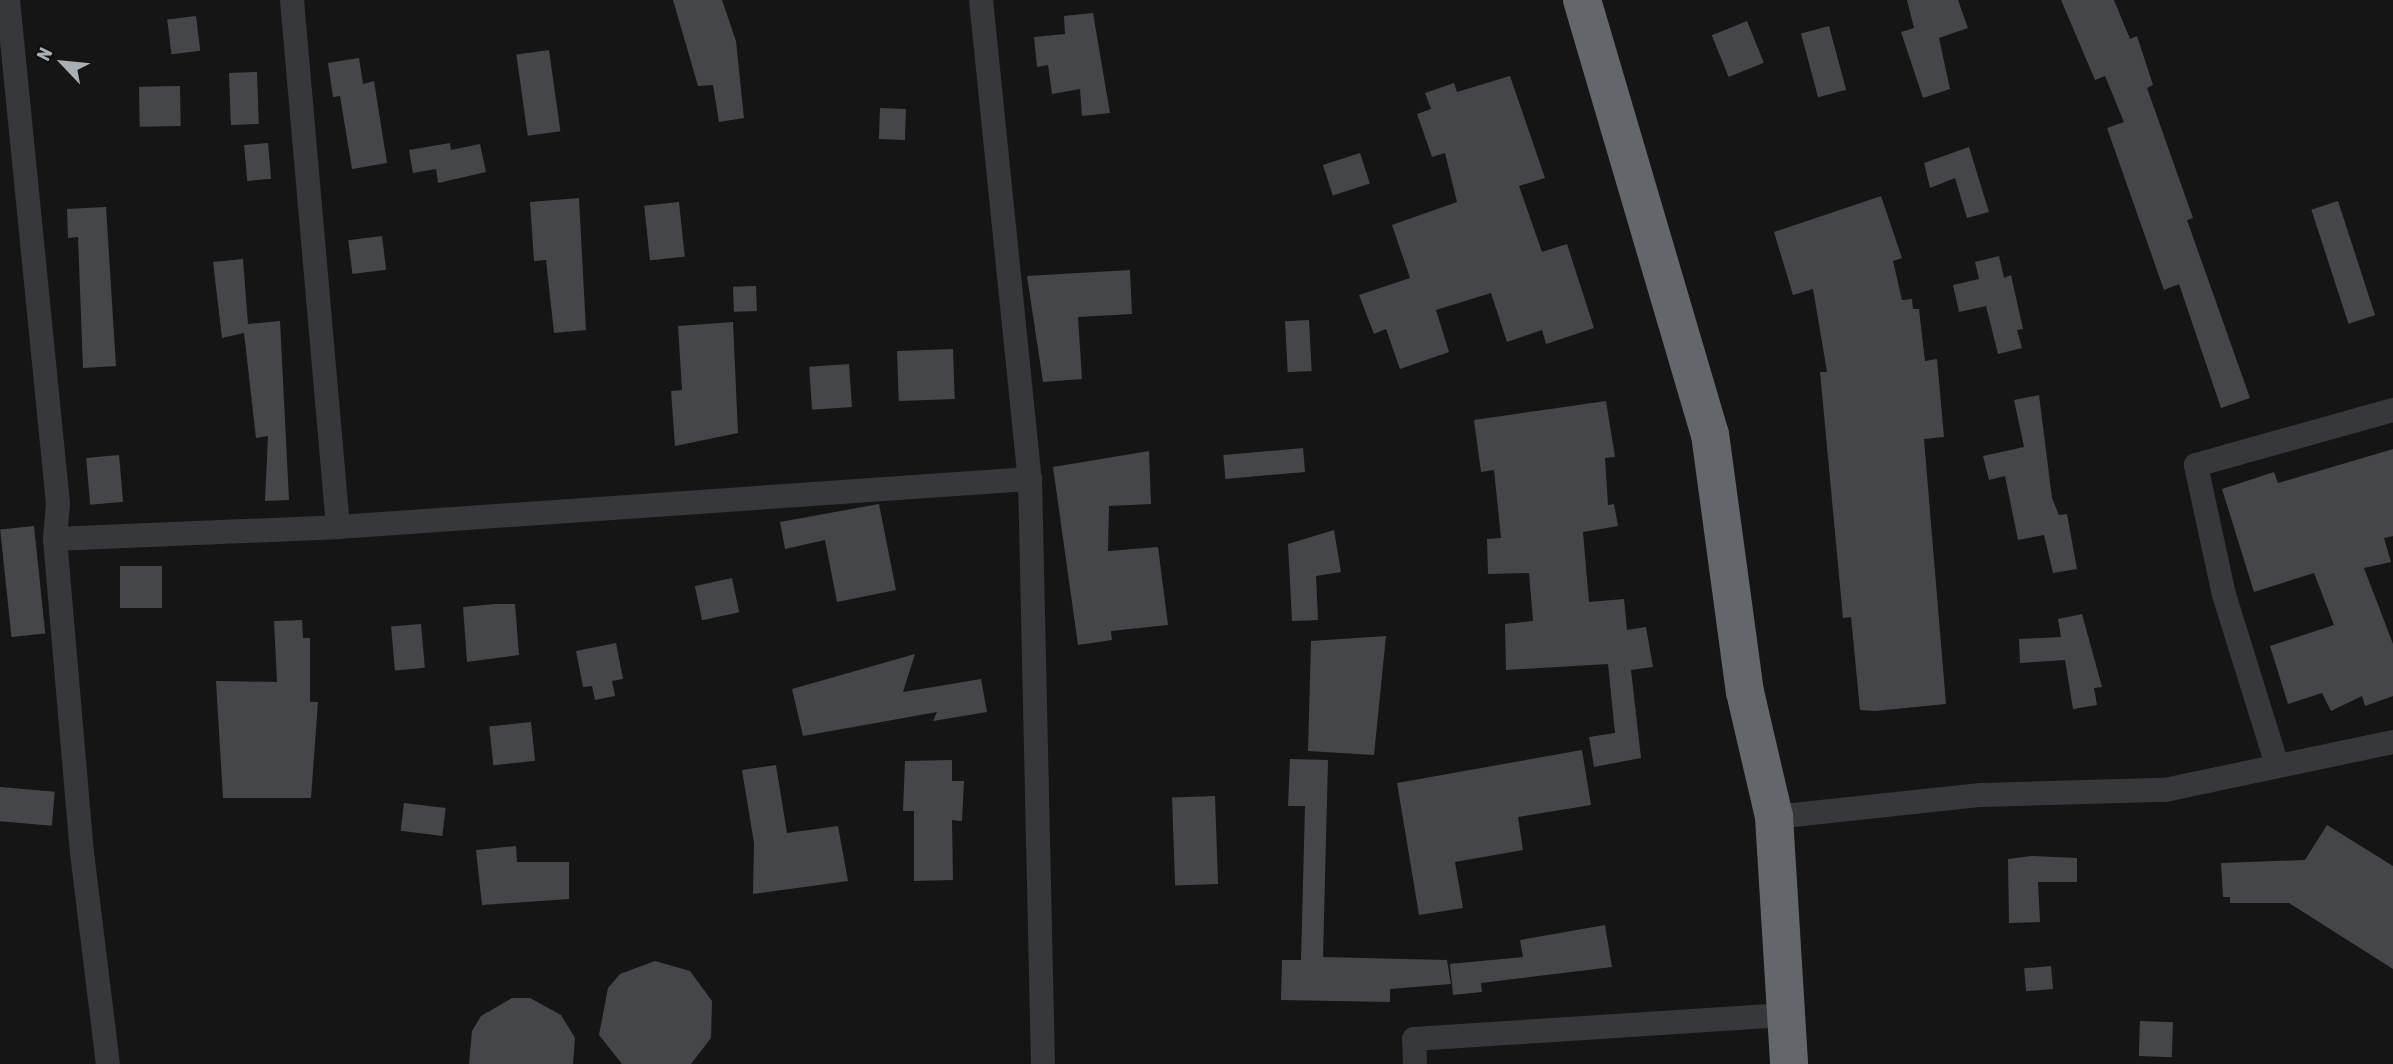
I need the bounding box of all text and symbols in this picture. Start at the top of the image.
north arrow [28,28,98,98]
text: N [32,44,56,64]

